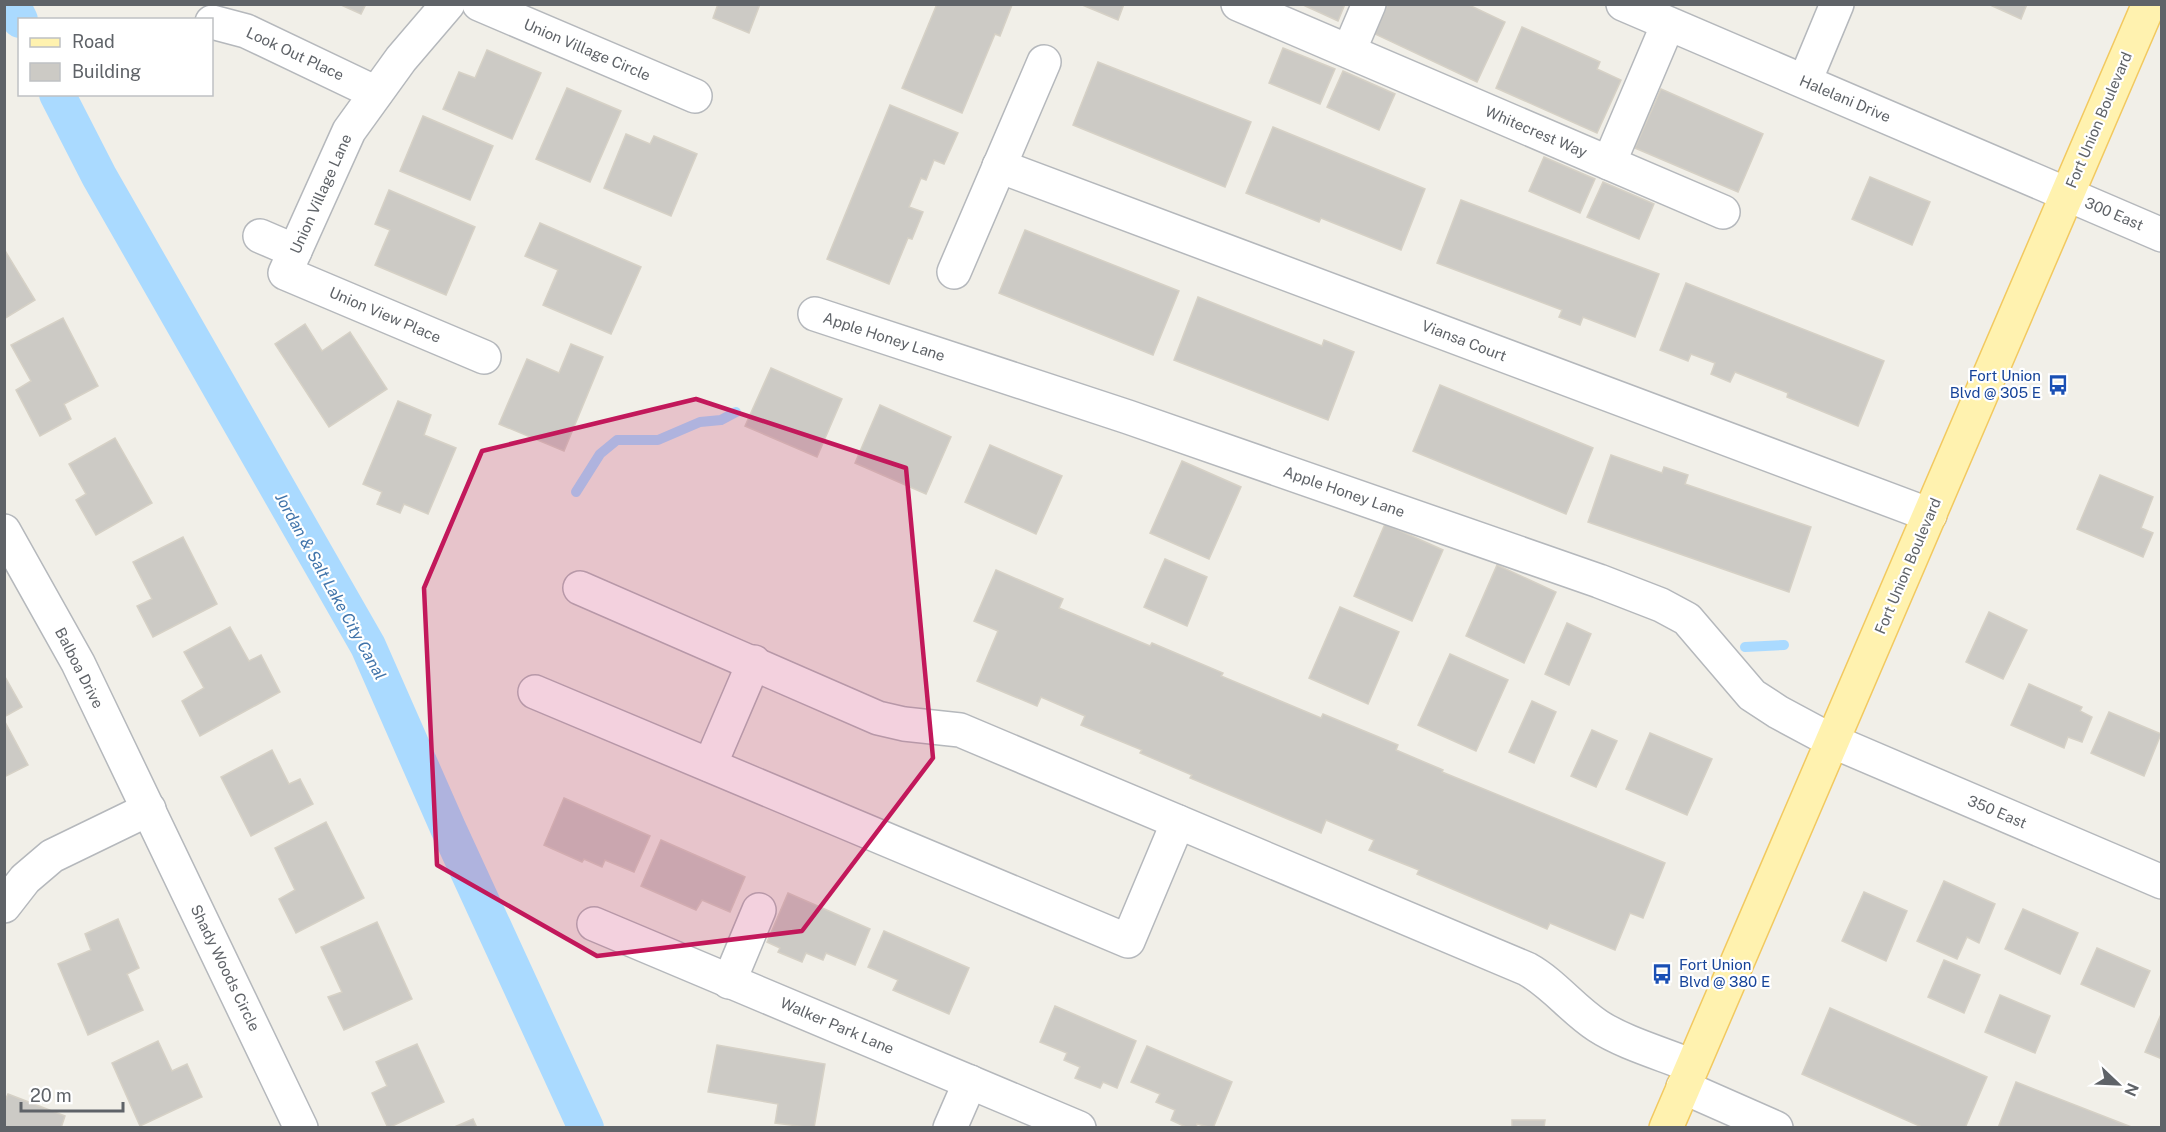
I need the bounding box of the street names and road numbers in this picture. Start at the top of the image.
street label: Union Village Circle [521,15,653,84]
street label: Look Out Place [244,24,347,84]
street label: Fort Union Boulevard [2062,49,2135,190]
street label: Halelani Drive [1797,72,1893,125]
street label: Whitecrest Way [1483,102,1590,161]
street label: Union Village Lane [286,131,355,256]
street label: 300 East [2082,194,2146,234]
street label: Union View Place [327,283,444,346]
street label: Apple Honey Lane [821,309,947,364]
street label: Viansa Court [1419,317,1509,365]
street label: Apple Honey Lane [1281,463,1407,520]
street label: Fort Union Boulevard [1871,495,1944,636]
street label: Balboa Drive [52,625,107,711]
street label: 350 East [1965,791,2029,832]
street label: Shady Woods Circle [187,902,263,1034]
street label: Walker Park Lane [778,994,897,1057]

